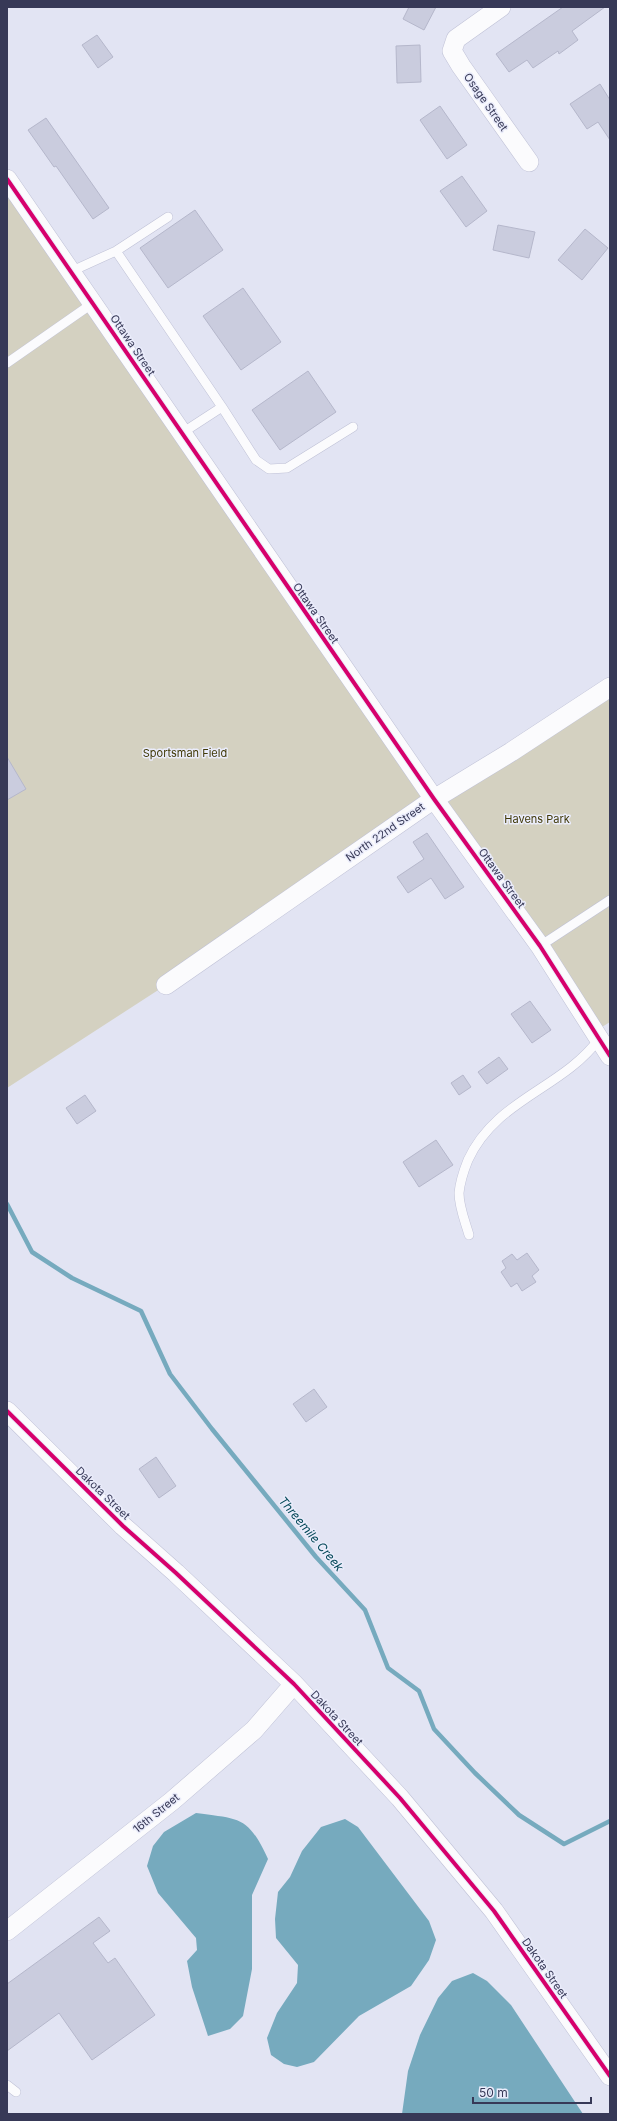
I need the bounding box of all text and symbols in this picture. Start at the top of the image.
street label: Osage Street [461,70,511,134]
street label: Ottawa Street [107,312,159,379]
street label: Ottawa Street [290,580,342,646]
park label: Sportsman Field [143,746,227,760]
street label: North 22nd Street [343,799,428,864]
park label: Havens Park [504,812,570,826]
street label: Ottawa Street [476,845,529,911]
street label: Dakota Street [73,1463,133,1523]
water label: Threemile Creek [276,1493,347,1574]
street label: Dakota Street [308,1687,366,1749]
street label: 16th Street [130,1790,182,1836]
street label: Dakota Street [519,1935,571,2001]
scale bar [473,2079,591,2105]
text: 50 m [479,2085,508,2100]

